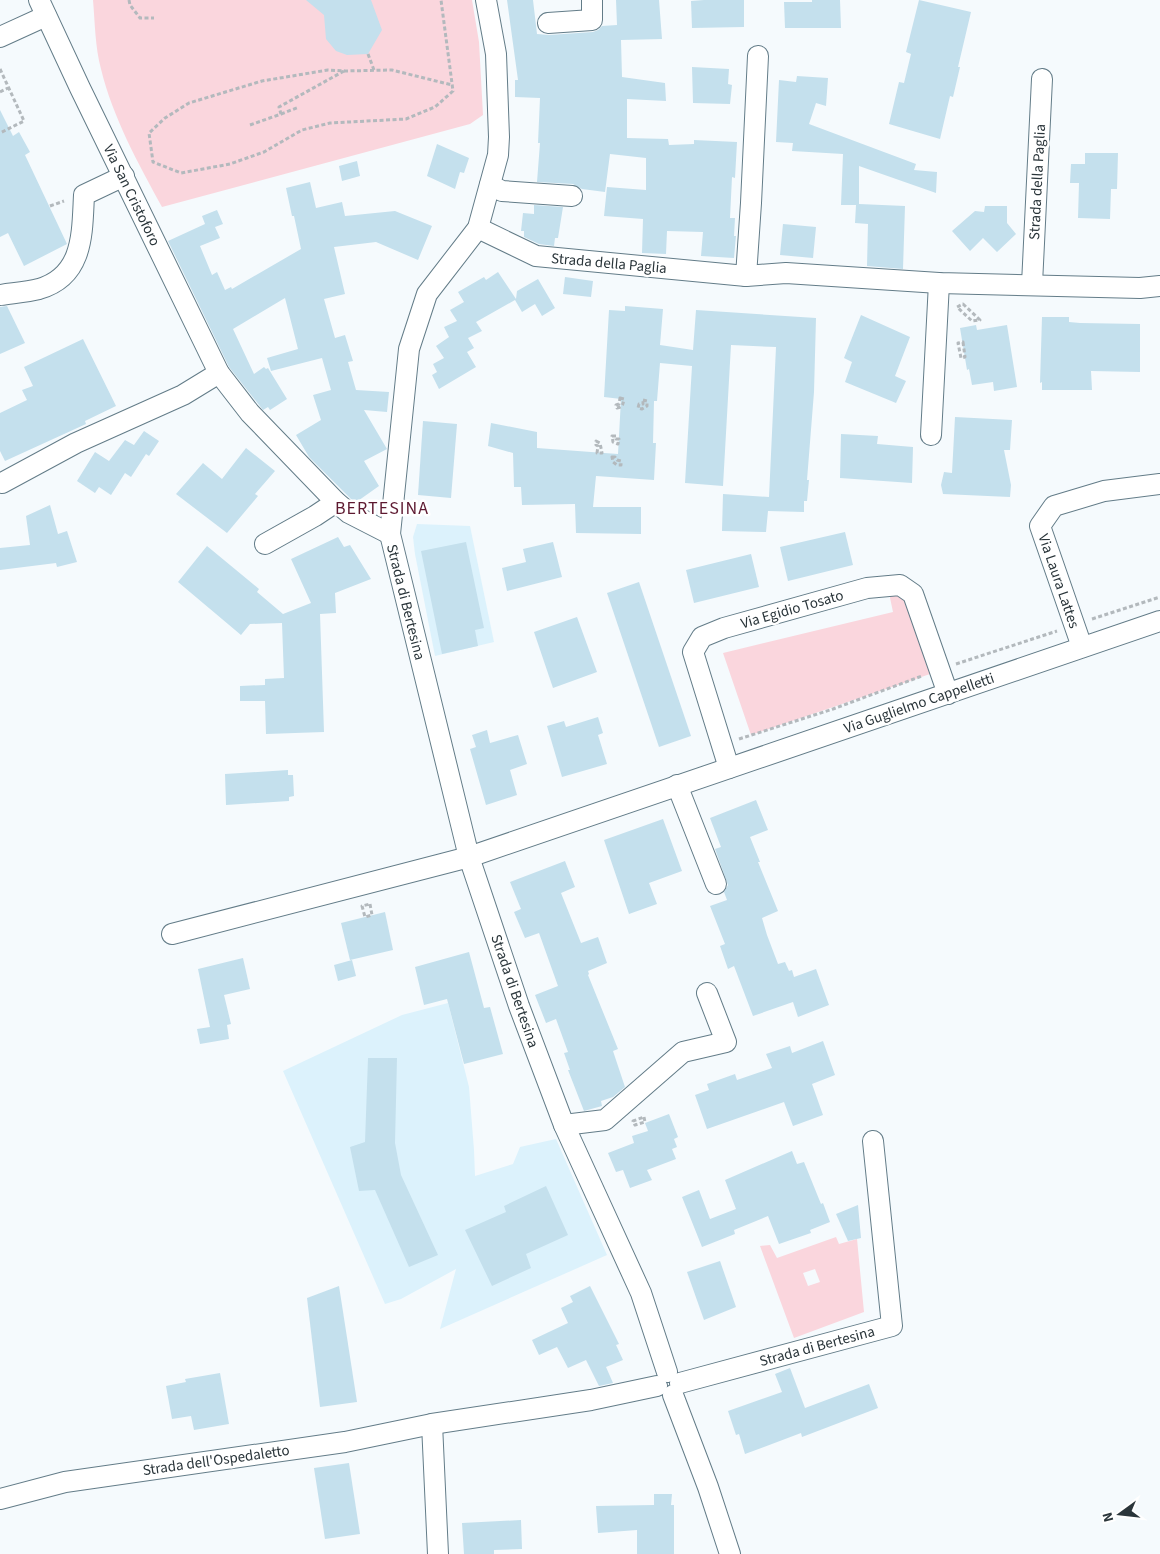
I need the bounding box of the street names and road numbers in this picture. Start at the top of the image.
street label: Strada della Paglia [1024,124,1051,241]
street label: Via San Cristoforo [98,141,165,250]
street label: Strada della Paglia [550,248,668,279]
street label: Via Laura Lattes [1033,531,1084,631]
street label: Strada di Bertesina [381,542,430,662]
street label: Via Egidio Tosato [738,585,846,634]
street label: Via Guglielmo Cappelletti [841,668,997,739]
street label: Strada di Bertesina [485,932,544,1051]
street label: Strada di Bertesina [757,1321,877,1372]
street label: Strada dell'Ospedaletto [141,1440,291,1481]

